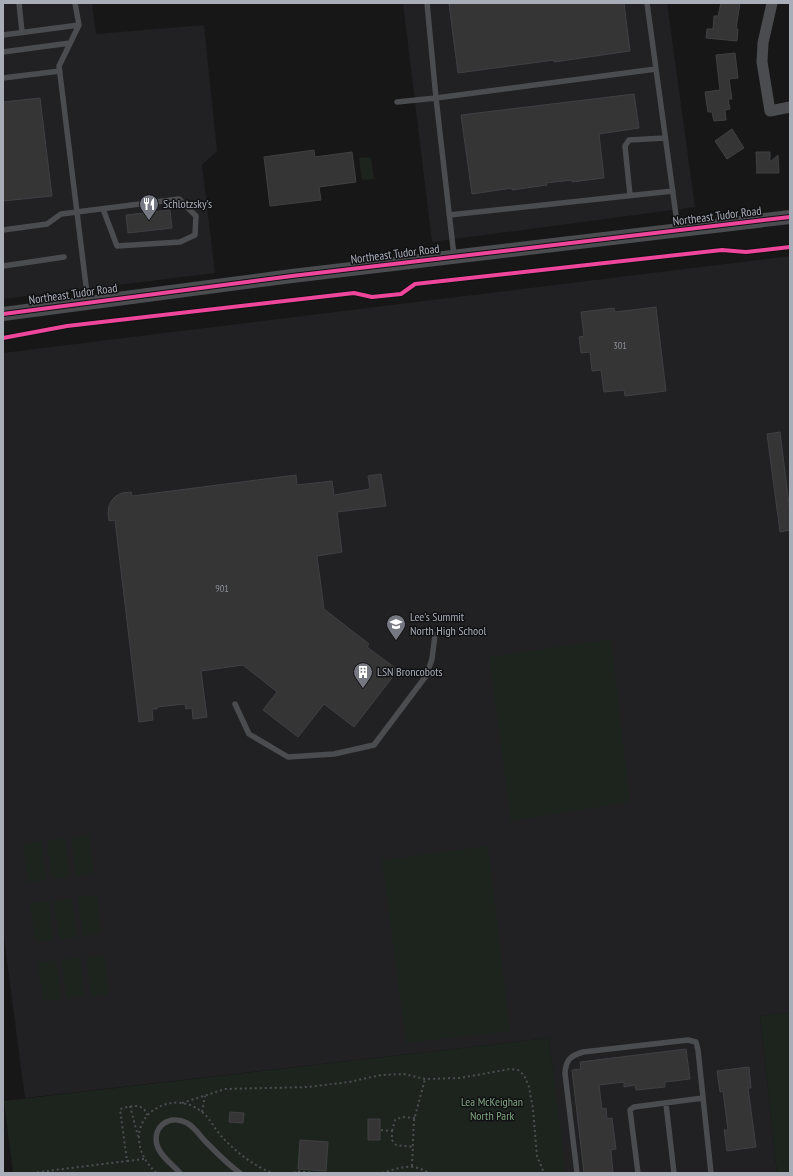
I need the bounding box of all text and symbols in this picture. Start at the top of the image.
restaurant icon: Schlotzsky's [138,193,160,221]
place label: Schlotzsky's [163,196,212,211]
street label: Northeast Tudor Road [672,203,762,228]
street label: Northeast Tudor Road [350,241,440,266]
street label: Northeast Tudor Road [28,280,118,307]
house number: 301 [613,339,627,352]
house number: 901 [215,582,229,595]
place label: Lee's Summit North High School [410,609,486,638]
school or university icon: Lee's Summit North High School [385,613,407,641]
building icon: LSN Broncobots [352,661,374,689]
place label: LSN Broncobots [377,664,443,679]
park label: Lea McKeighan North Park [461,1094,523,1123]

